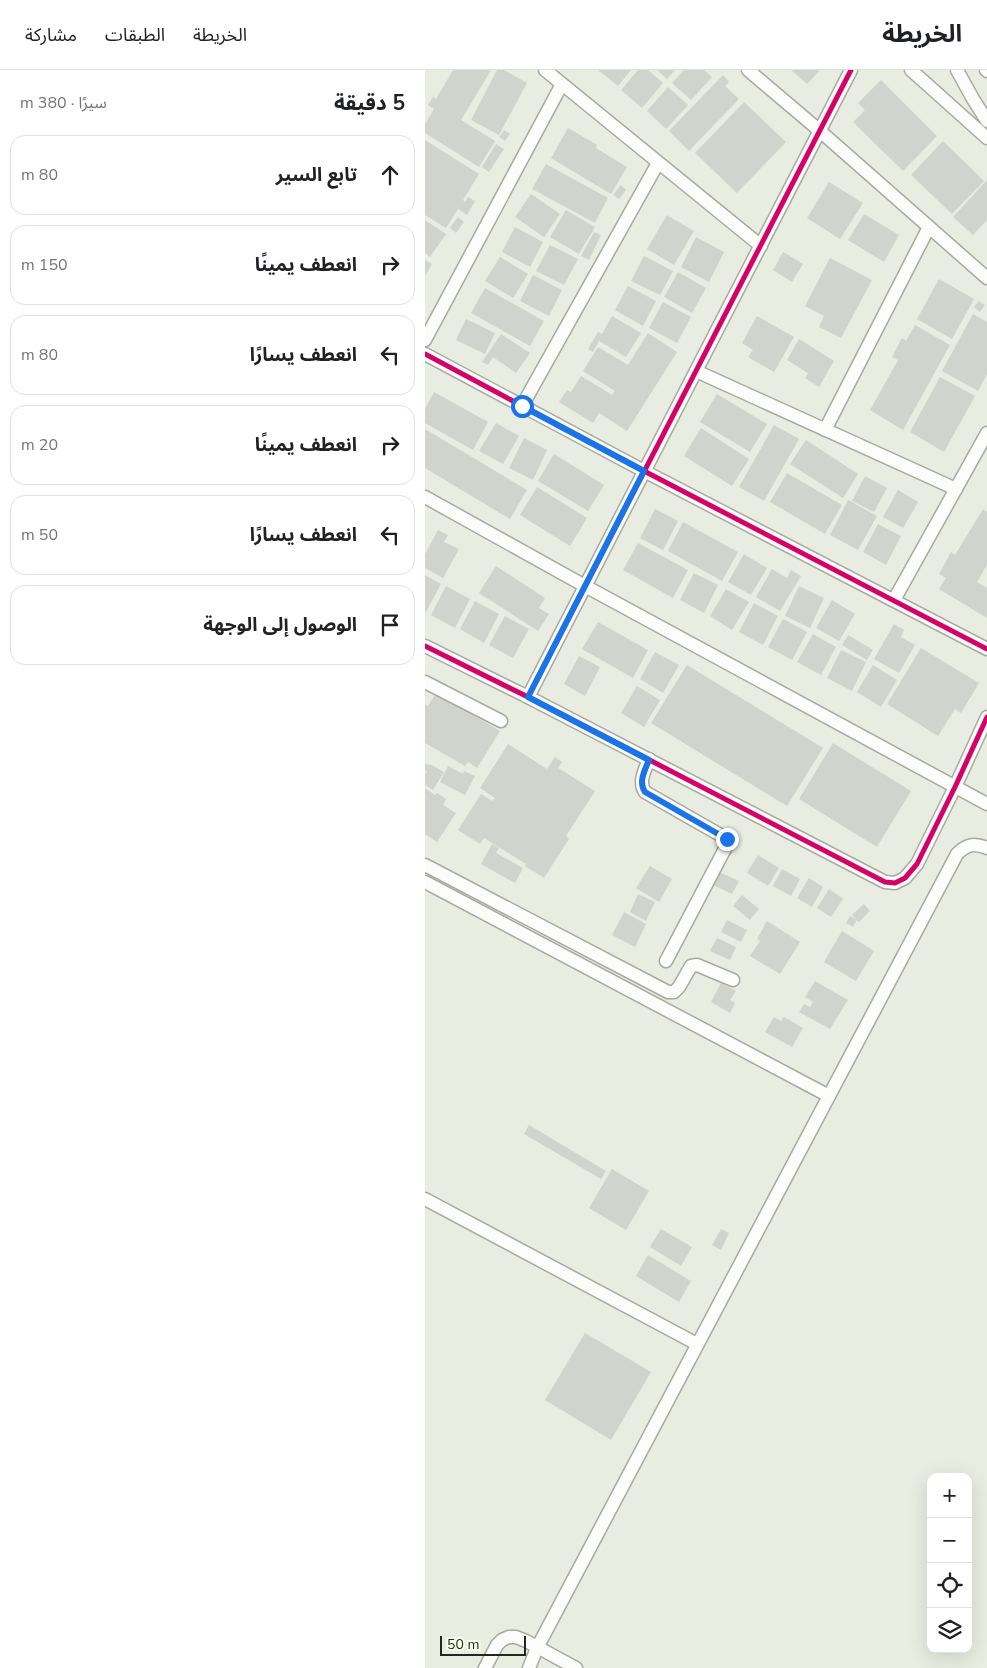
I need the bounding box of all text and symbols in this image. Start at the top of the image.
text: الخريطة [882,18,962,50]
text: مشاركة [25,23,77,47]
text: الطبقات [105,23,165,47]
text: الخريطة [193,23,247,47]
text: 5 دقيقة [334,89,405,117]
text: سيرًا · 380 m [20,92,107,114]
icon: ahead [376,161,404,189]
text: تابع السير [276,162,357,188]
text: 80 m [21,164,58,186]
icon: right [376,251,404,279]
text: انعطف يمينًا [255,252,357,278]
text: 150 m [21,254,68,276]
icon: left [376,341,404,369]
text: انعطف يسارًا [250,342,357,368]
text: 80 m [21,344,58,366]
route start [511,395,534,418]
icon: right [376,431,404,459]
text: انعطف يمينًا [255,432,357,458]
text: 20 m [21,434,58,456]
icon: left [376,521,404,549]
text: انعطف يسارًا [250,522,357,548]
text: 50 m [21,524,58,546]
icon: arrive [376,611,404,639]
text: الوصول إلى الوجهة [203,612,357,638]
route end [716,828,739,851]
map controls [927,1473,972,1653]
button: + [927,1473,972,1518]
button: − [927,1518,972,1563]
button: locate [927,1563,972,1608]
button: layers [927,1608,972,1653]
scale bar [440,1633,526,1656]
text: 50 m [447,1635,479,1654]

